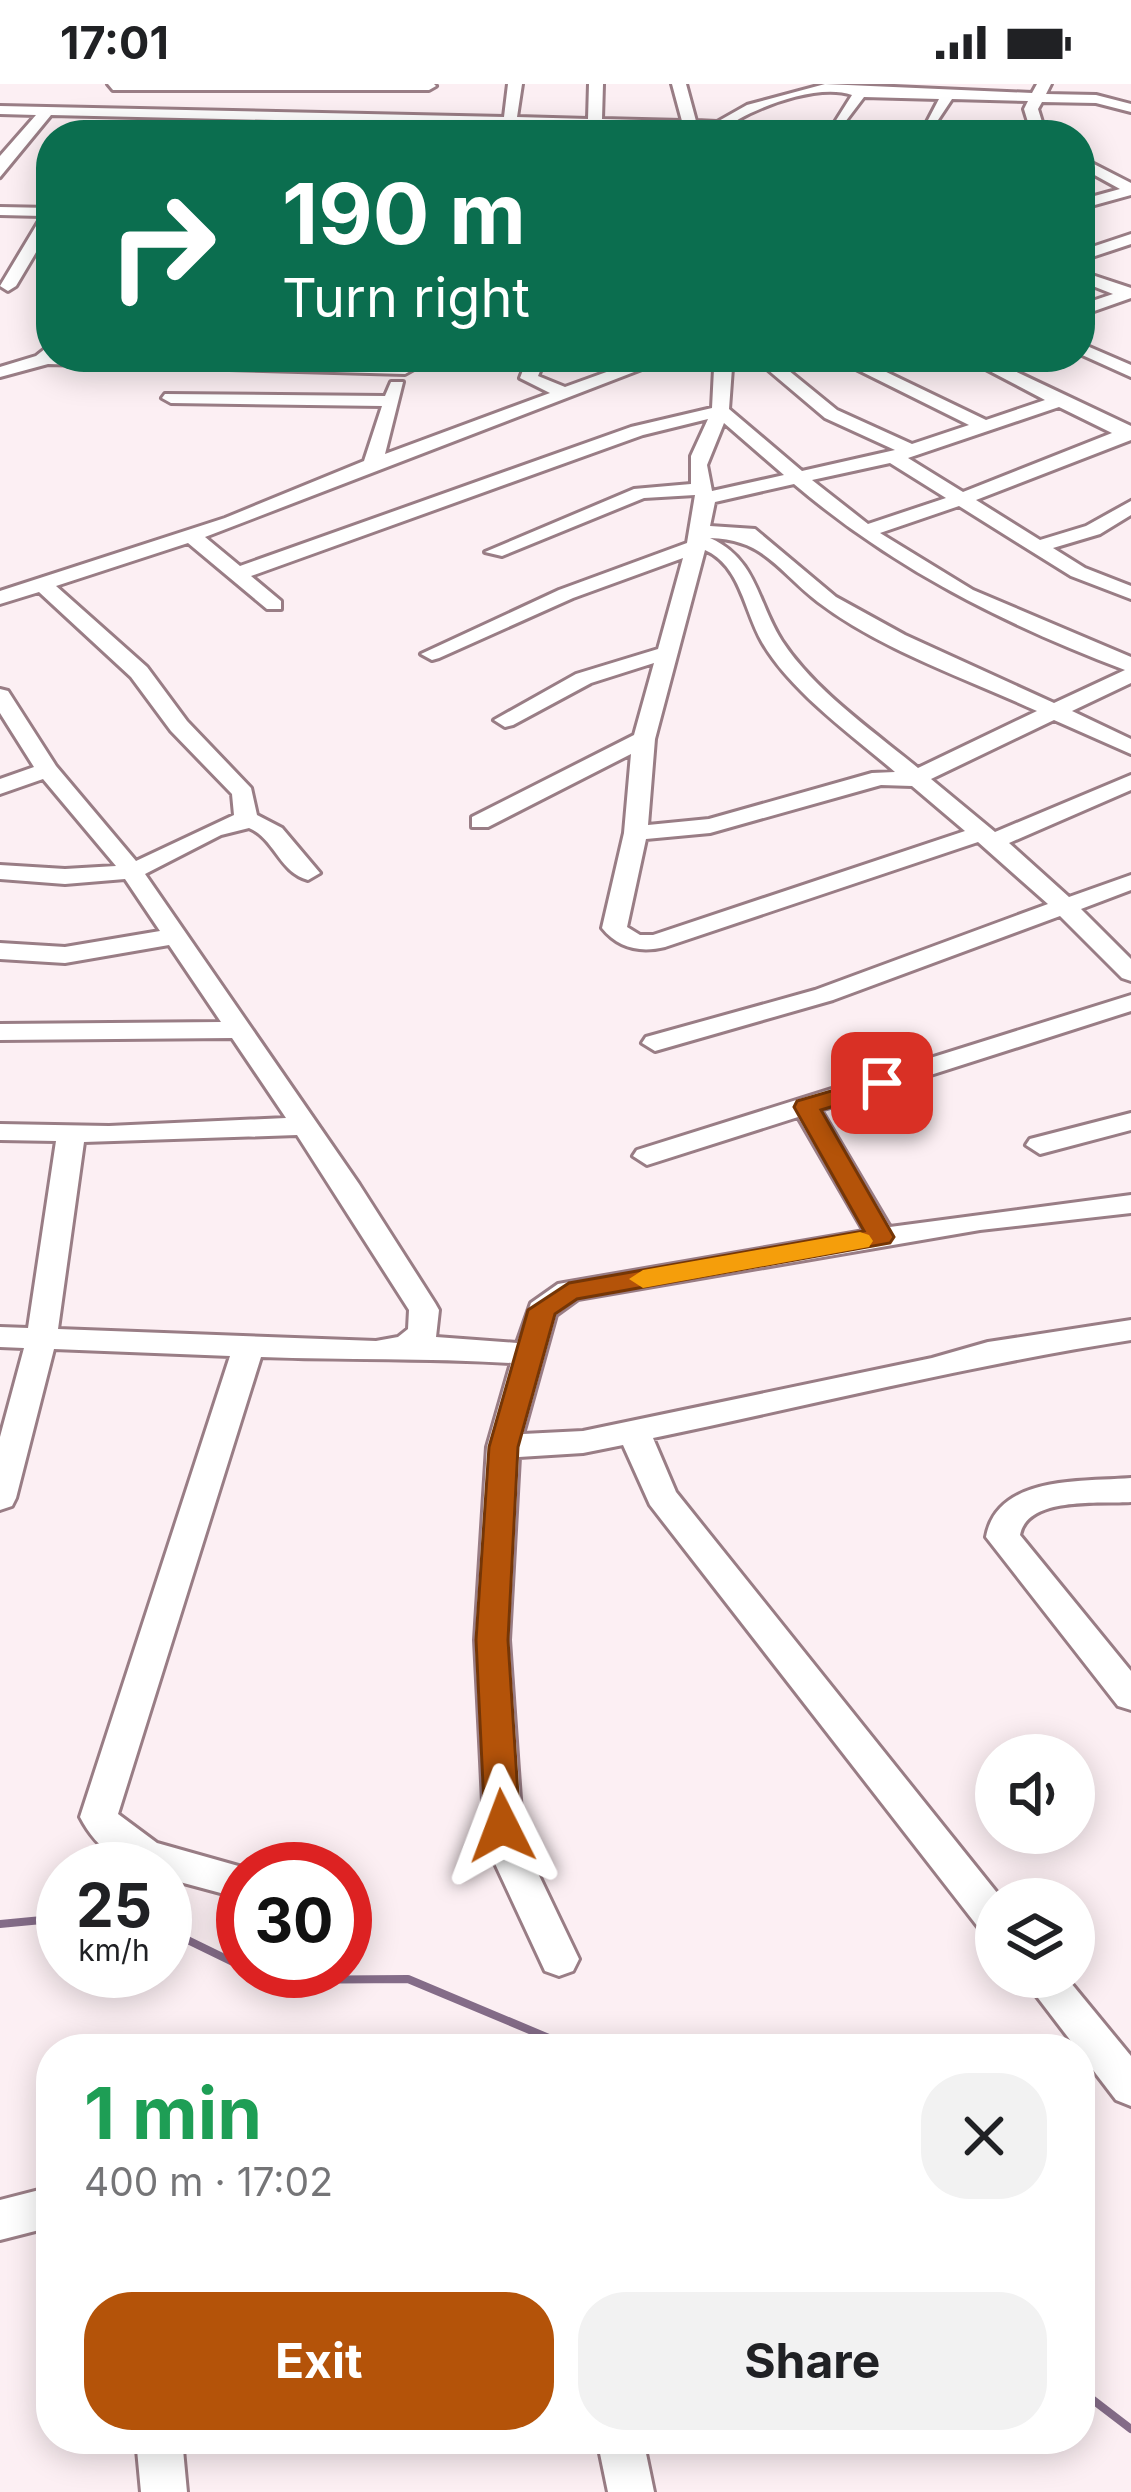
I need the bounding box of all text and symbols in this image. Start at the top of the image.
text: 17:01 [60,15,169,70]
text: 190 m [282,163,526,264]
icon: right [84,168,240,324]
text: Turn right [282,265,530,330]
pin [831,1032,933,1134]
icon: arrive [849,1050,915,1116]
map controls [975,1734,1095,1998]
button: sound [975,1734,1095,1854]
position arrow [439,1763,565,1889]
speed limit sign: 30 [216,1842,372,1998]
text: 25 [76,1869,152,1941]
button: layers [975,1878,1095,1998]
text: km/h [78,1932,150,1968]
text: 1 min [84,2069,262,2156]
button: close [921,2073,1047,2199]
text: 400 m · 17:02 [84,2158,333,2205]
button: Exit [84,2292,554,2430]
button: Share [578,2292,1047,2430]

